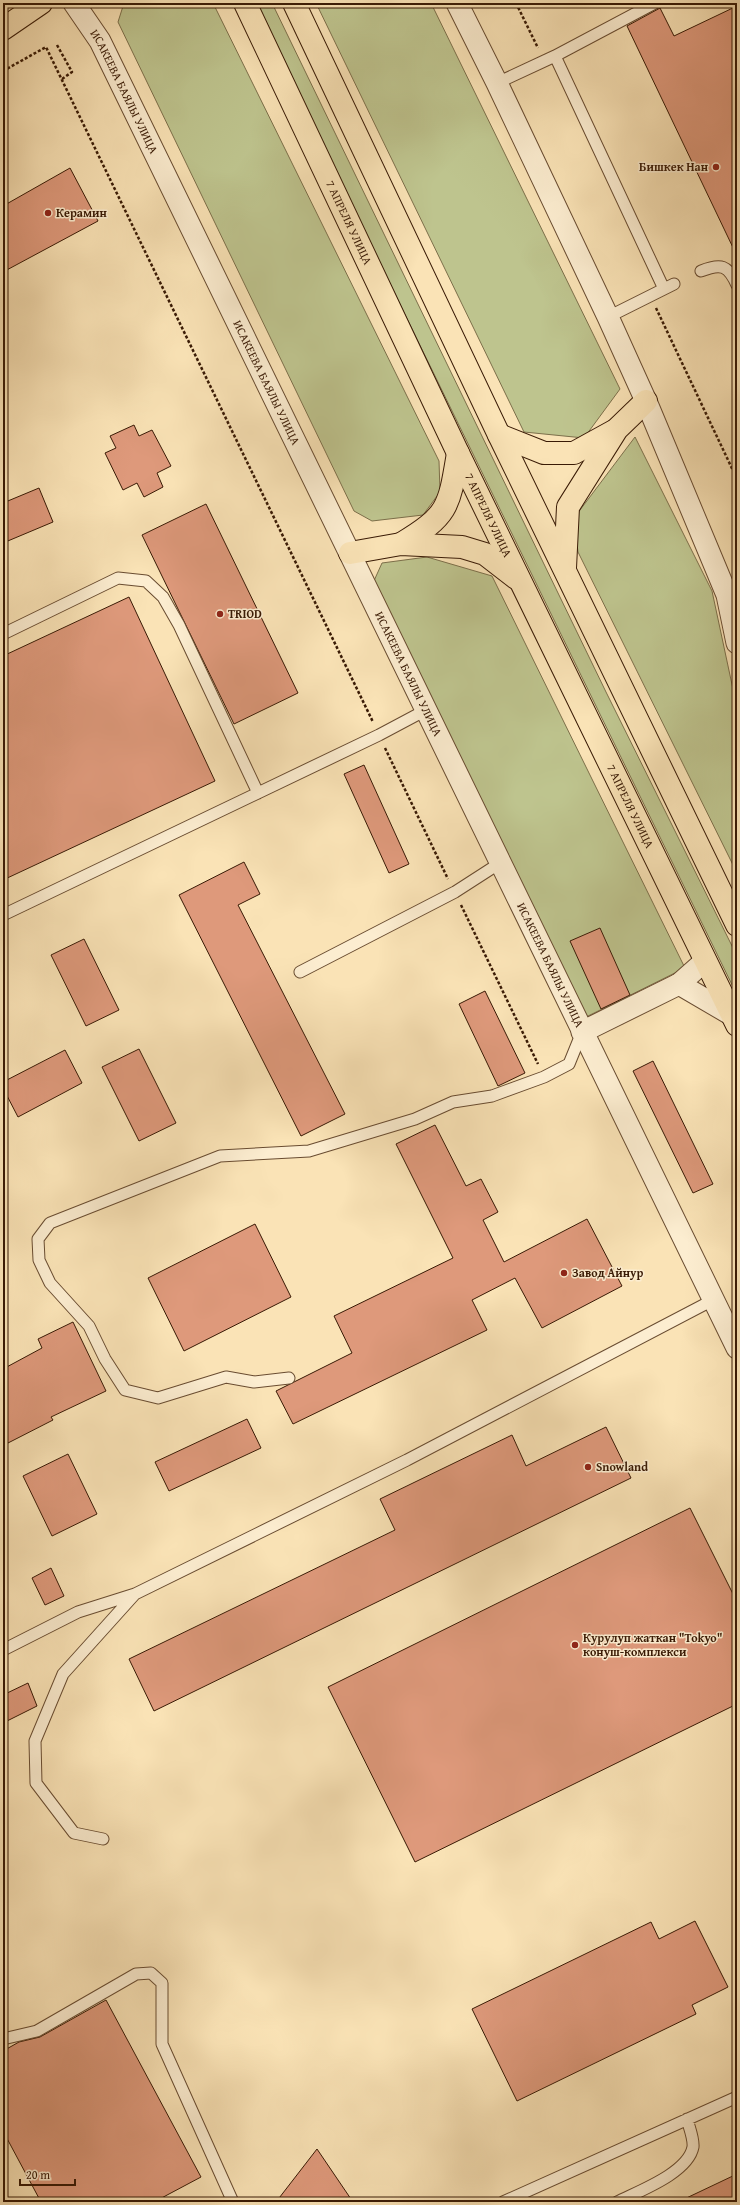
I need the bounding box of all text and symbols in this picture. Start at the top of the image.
street label: ИСАКЕЕВА БАЯЛЫ УЛИЦА [86,26,163,157]
place label: Бишкек Нан [639,158,709,175]
marker: Бишкек Нан [711,162,721,172]
street label: 7 АПРЕЛЯ УЛИЦА [322,177,377,268]
place label: Керамин [56,204,107,221]
marker: Керамин [43,208,53,218]
street label: ИСАКЕЕВА БАЯЛЫ УЛИЦА [229,317,305,448]
street label: 7 АПРЕЛЯ УЛИЦА [461,470,517,560]
place label: TRIOD [228,605,262,622]
street label: ИСАКЕЕВА БАЯЛЫ УЛИЦА [371,608,447,739]
marker: TRIOD [215,609,225,619]
street label: 7 АПРЕЛЯ УЛИЦА [603,761,659,852]
street label: ИСАКЕЕВА БАЯЛЫ УЛИЦА [513,900,589,1031]
place label: Завод Айнур [572,1264,643,1281]
marker: Завод Айнур [559,1268,569,1278]
place label: Snowland [596,1458,648,1475]
marker: Snowland [583,1462,593,1472]
place label: Курулуп жаткан "Tokyo" конуш-комплекси [583,1629,723,1660]
marker: Курулуп жаткан "Tokyo" конуш-комплекси [570,1640,580,1650]
scale bar [20,2161,75,2187]
text: 20 m [26,2166,50,2183]

